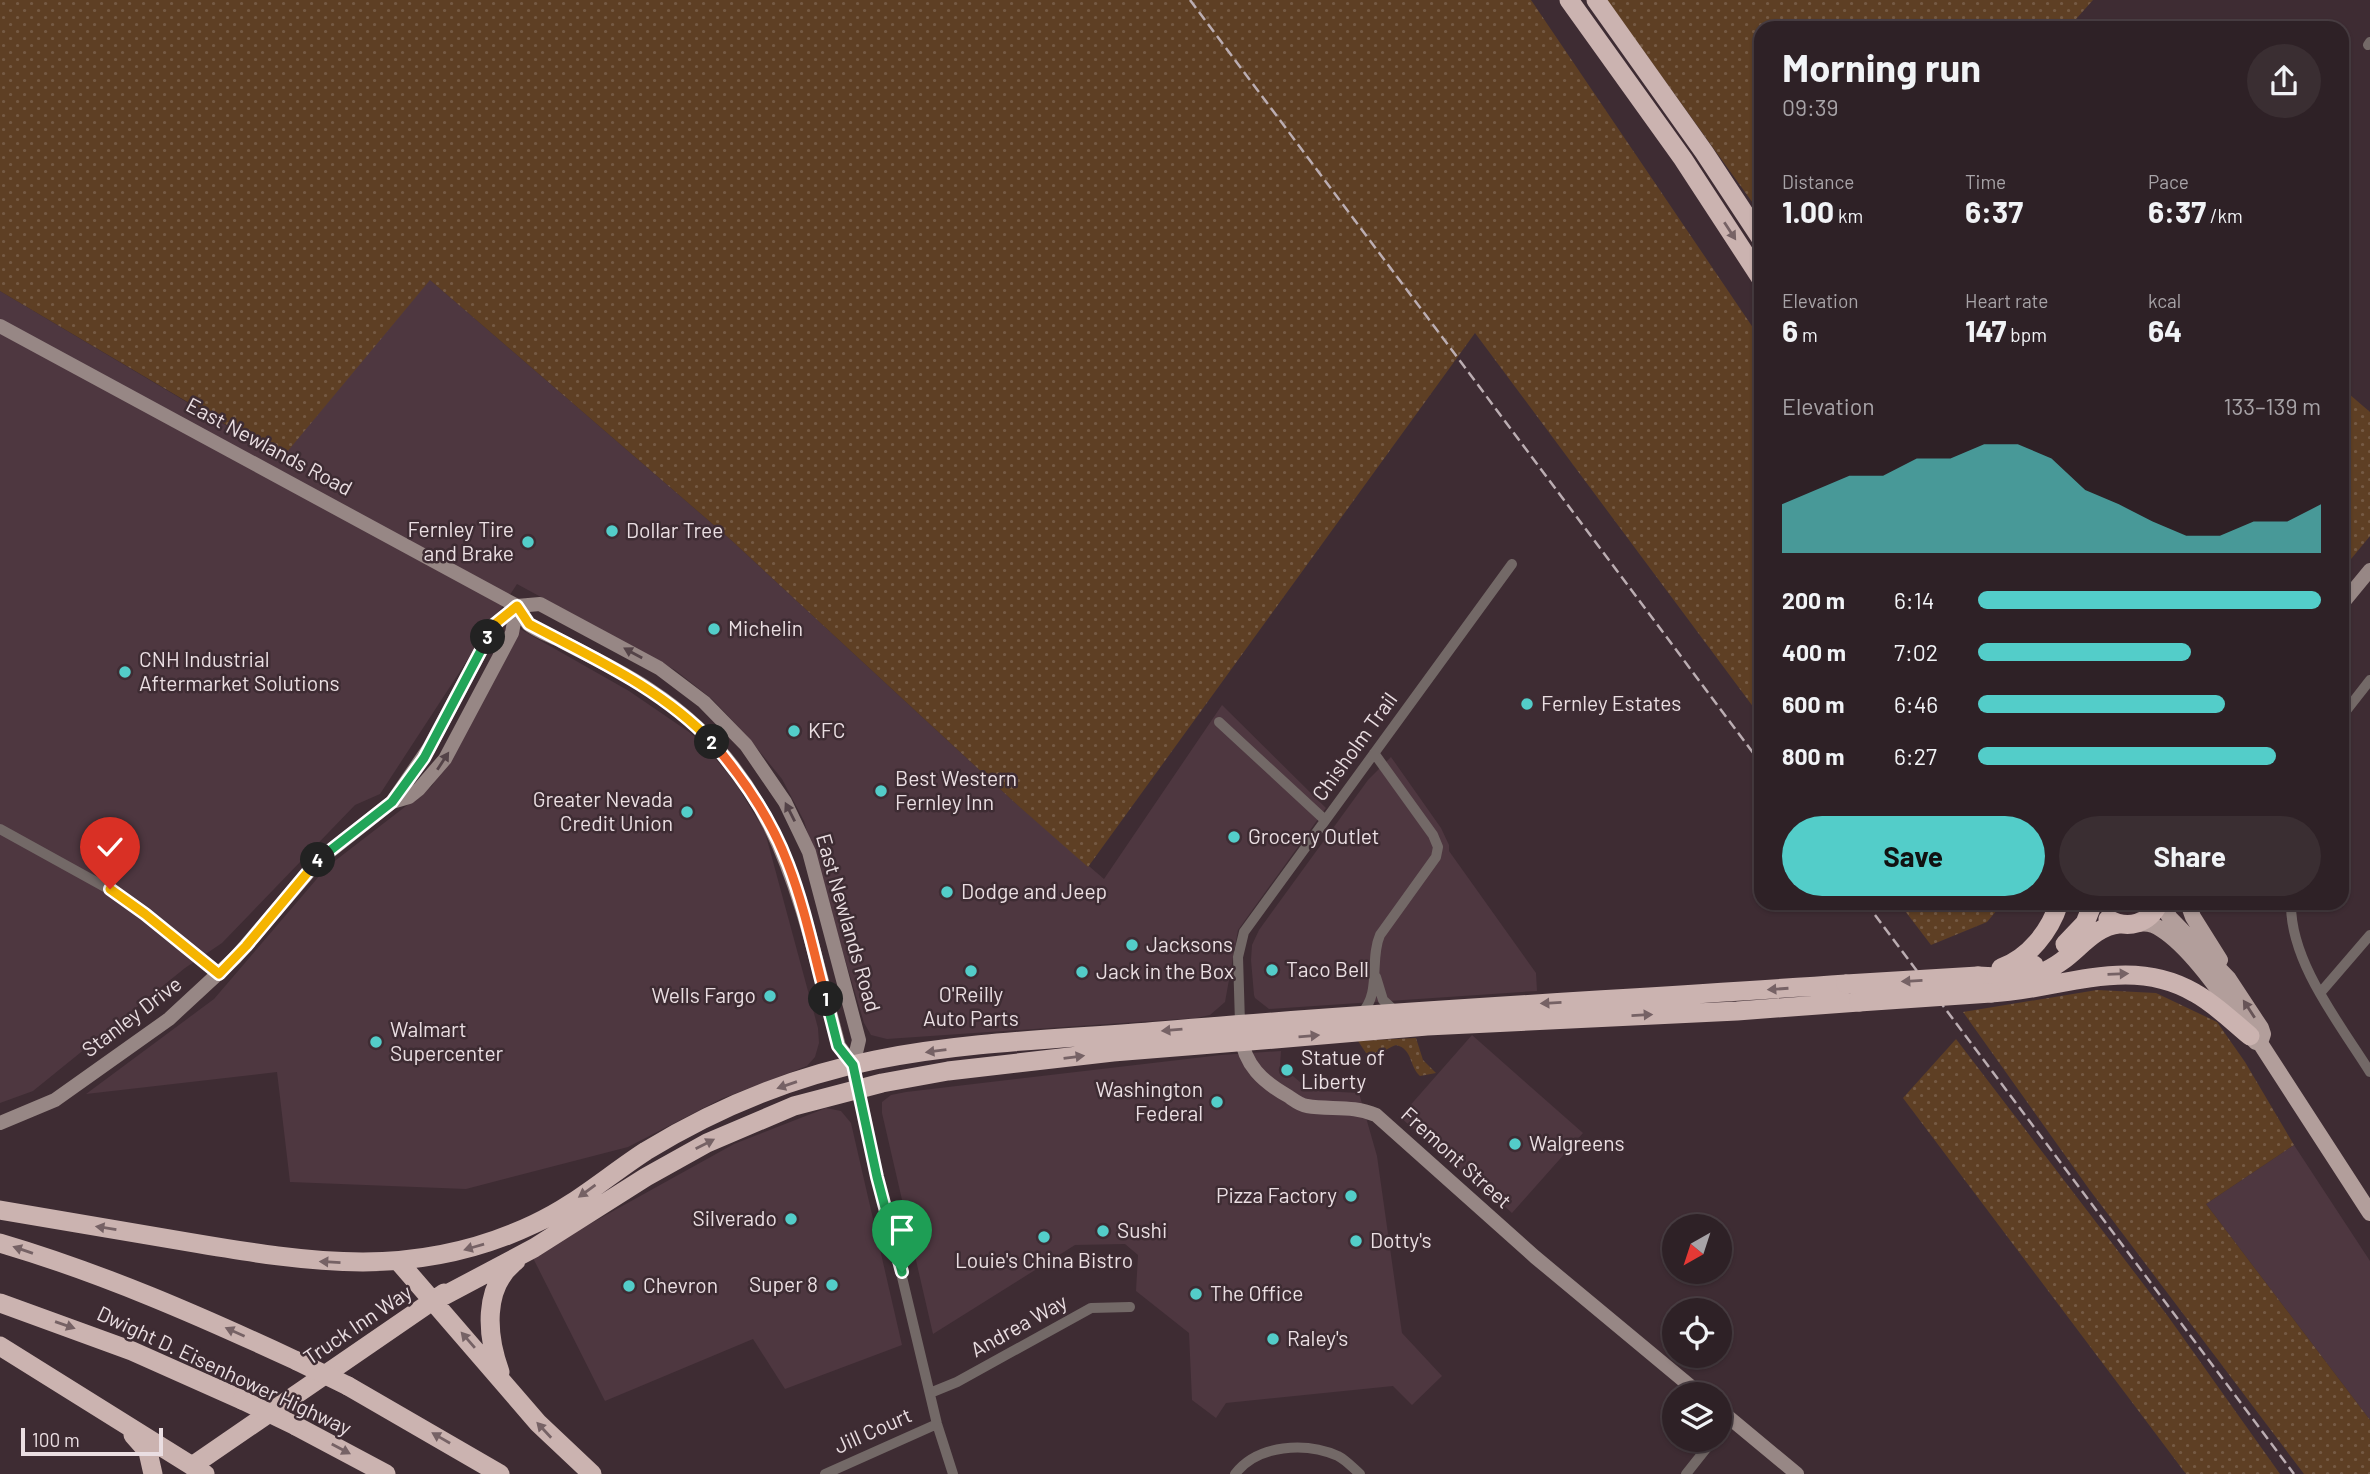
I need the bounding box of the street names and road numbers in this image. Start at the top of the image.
street label: East Newlands Road [182,391,357,500]
street label: Chisholm Trail [1306,687,1401,805]
street label: East Newlands Road [812,830,887,1015]
street label: Stanley Drive [76,970,186,1061]
street label: Fremont Street [1397,1101,1517,1213]
street label: Truck Inn Way [298,1278,416,1369]
street label: Andrea Way [966,1288,1071,1361]
street label: Dwight D. Eisenhower Highway [93,1300,356,1440]
street label: Jill Court [830,1401,915,1458]

